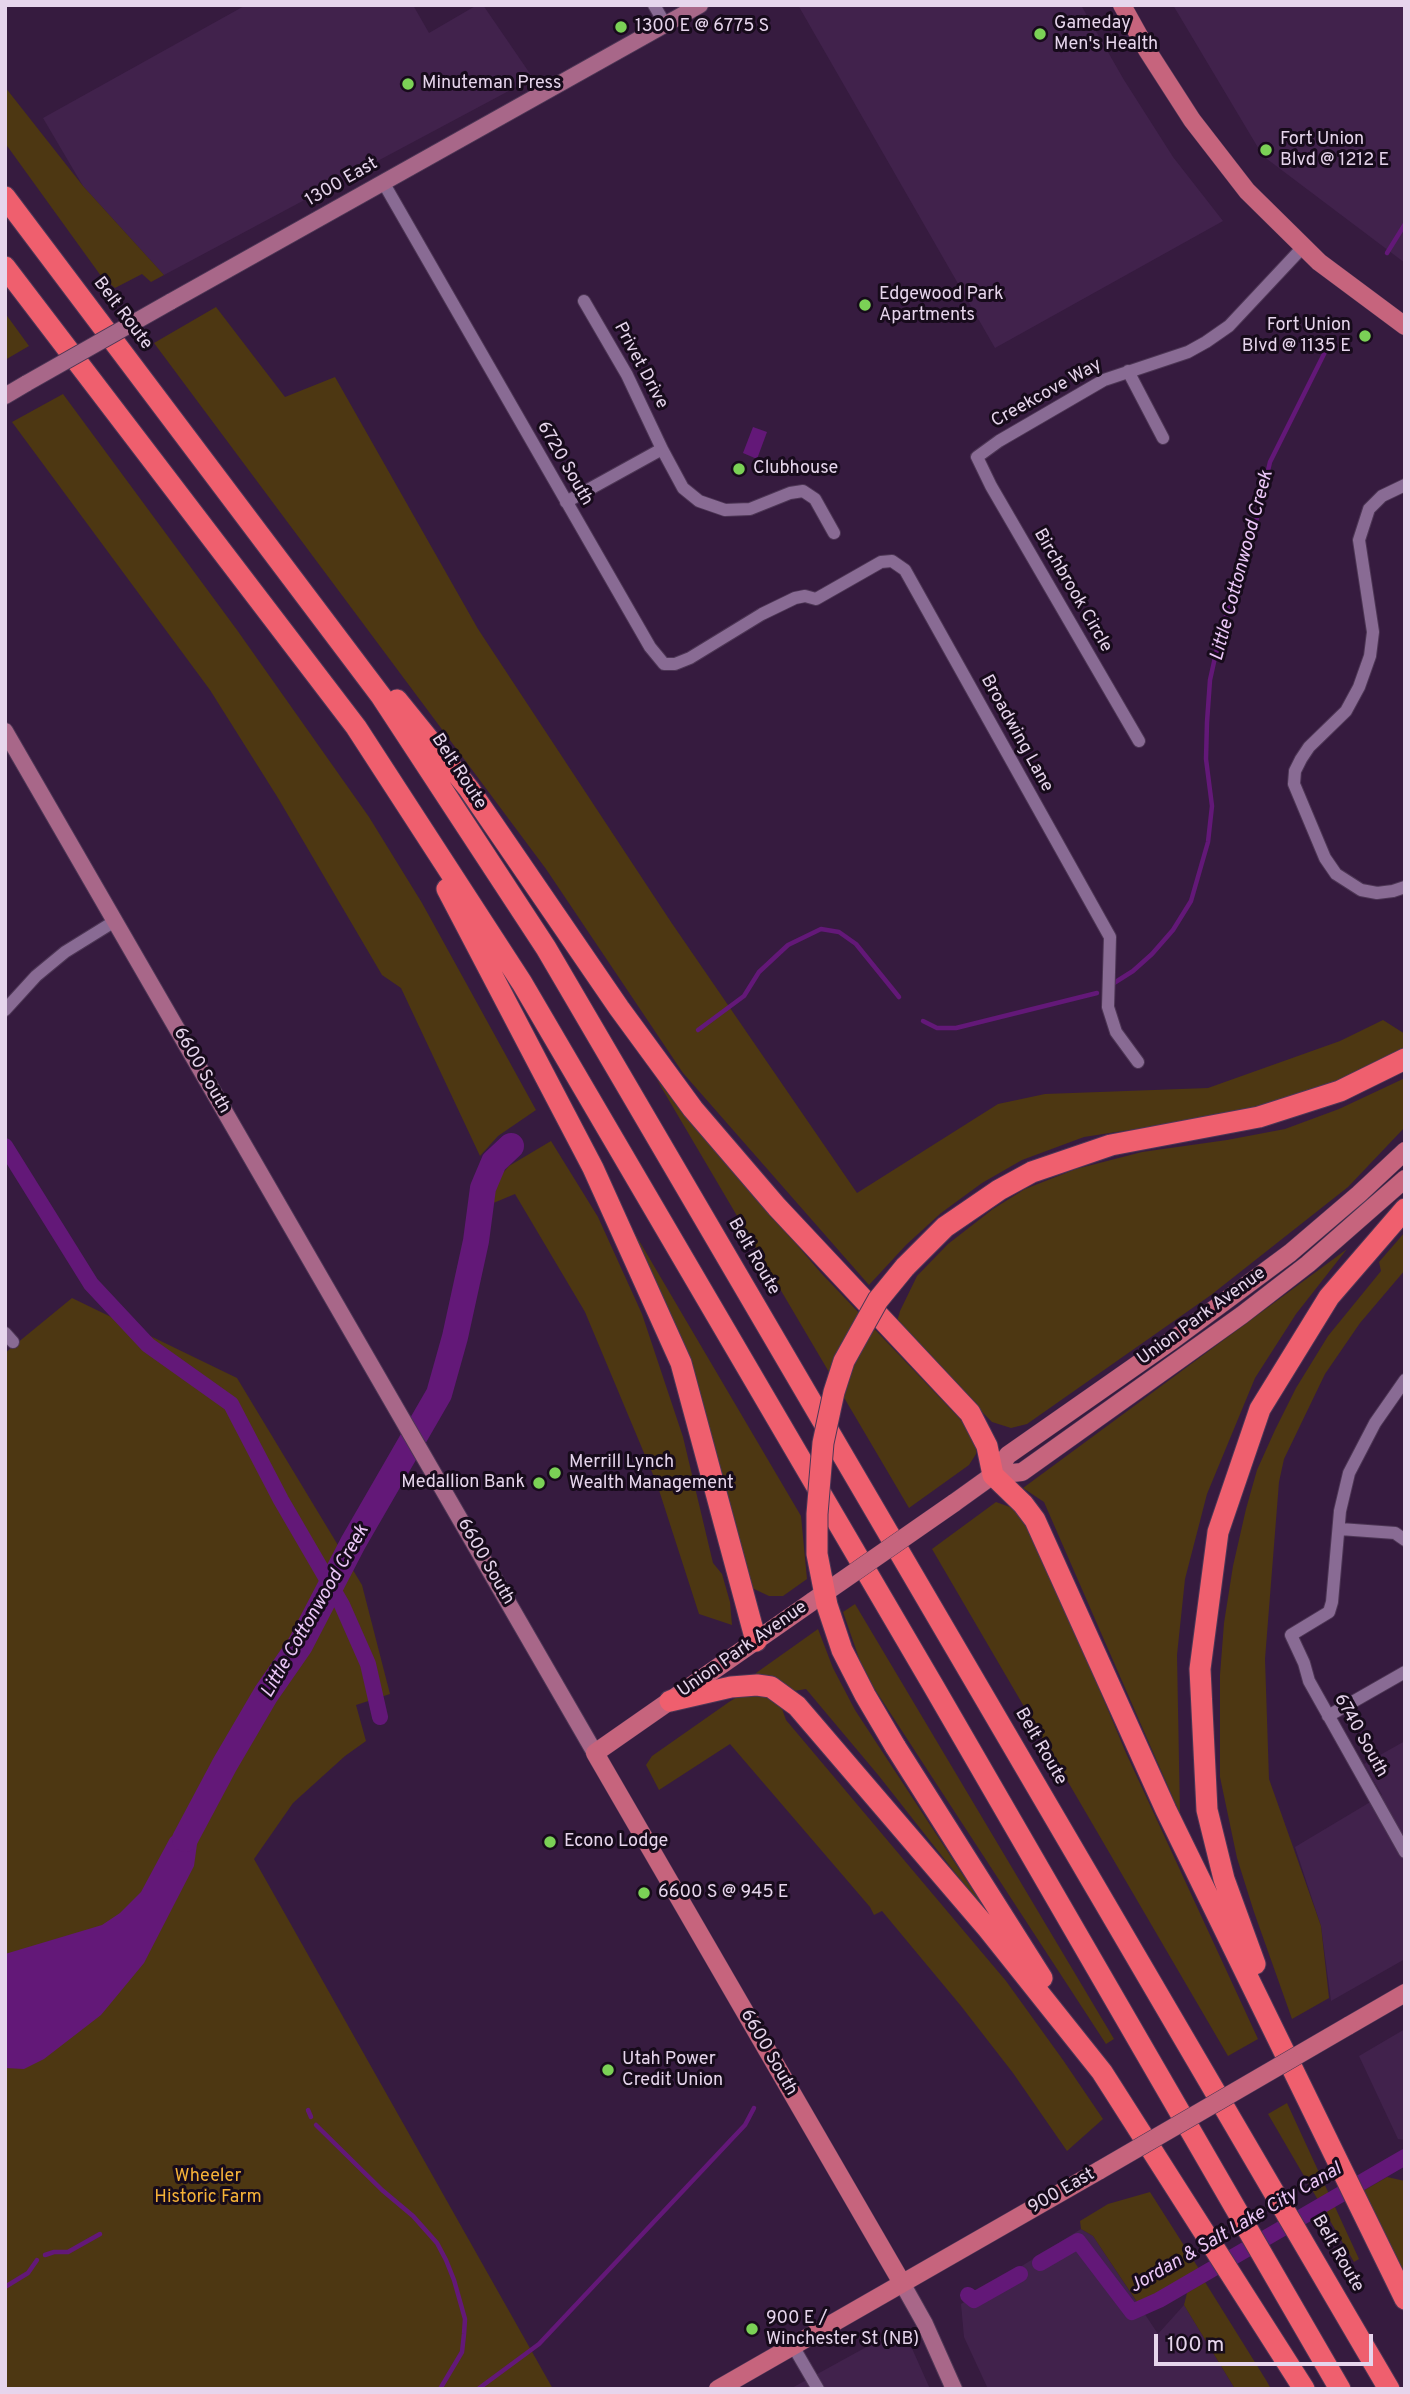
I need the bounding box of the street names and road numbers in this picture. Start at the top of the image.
street label: 1300 East [302,154,382,212]
street label: Belt Route [88,273,156,355]
street label: Privet Drive [608,319,672,413]
street label: Creekcove Way [988,355,1106,433]
street label: 6720 South [531,418,597,510]
street label: Birchbrook Circle [1028,525,1116,657]
street label: Broadwing Lane [975,672,1057,796]
street label: Belt Route [426,730,490,814]
street label: 6600 South [168,1024,234,1118]
street label: Belt Route [722,1215,784,1299]
street label: Union Park Avenue [1134,1263,1270,1371]
street label: 6600 South [452,1515,518,1609]
street label: Union Park Avenue [674,1597,812,1703]
street label: 6740 South [1328,1690,1392,1782]
street label: Belt Route [1009,1705,1071,1789]
street label: 6600 South [735,2006,801,2100]
street label: 900 East [1025,2164,1099,2220]
street label: Belt Route [1306,2212,1368,2296]

